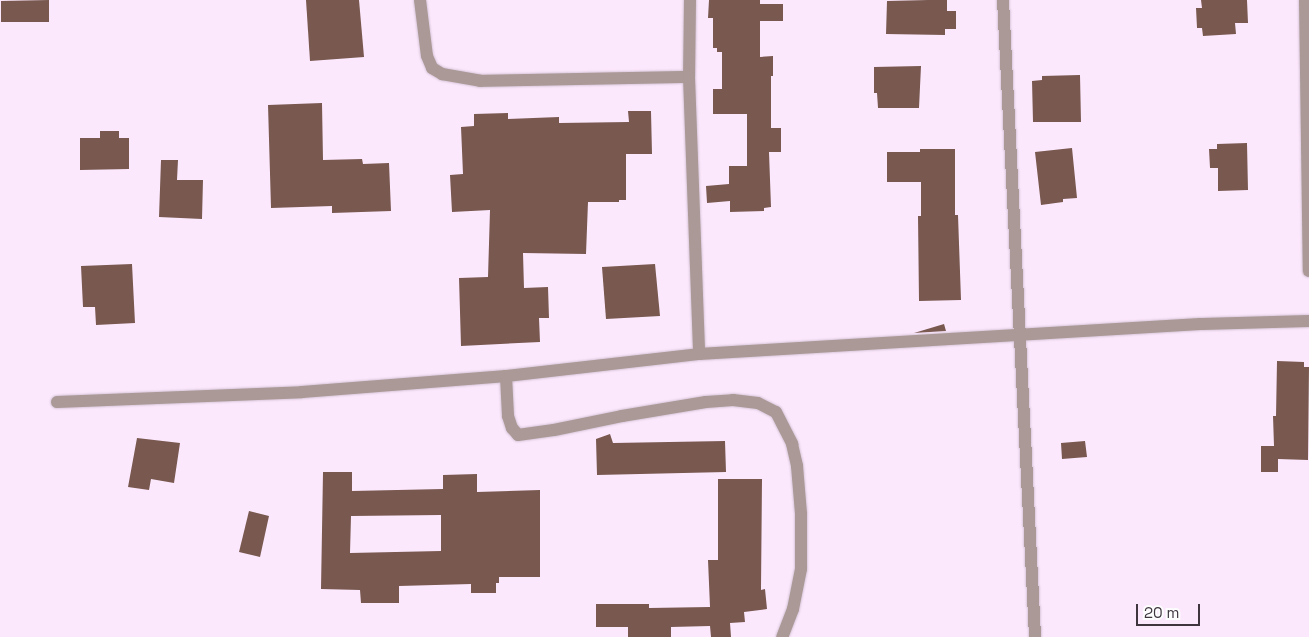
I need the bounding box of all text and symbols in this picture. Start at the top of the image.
scale bar [1139,594,1203,626]
text: 20 m [1144,603,1179,622]

